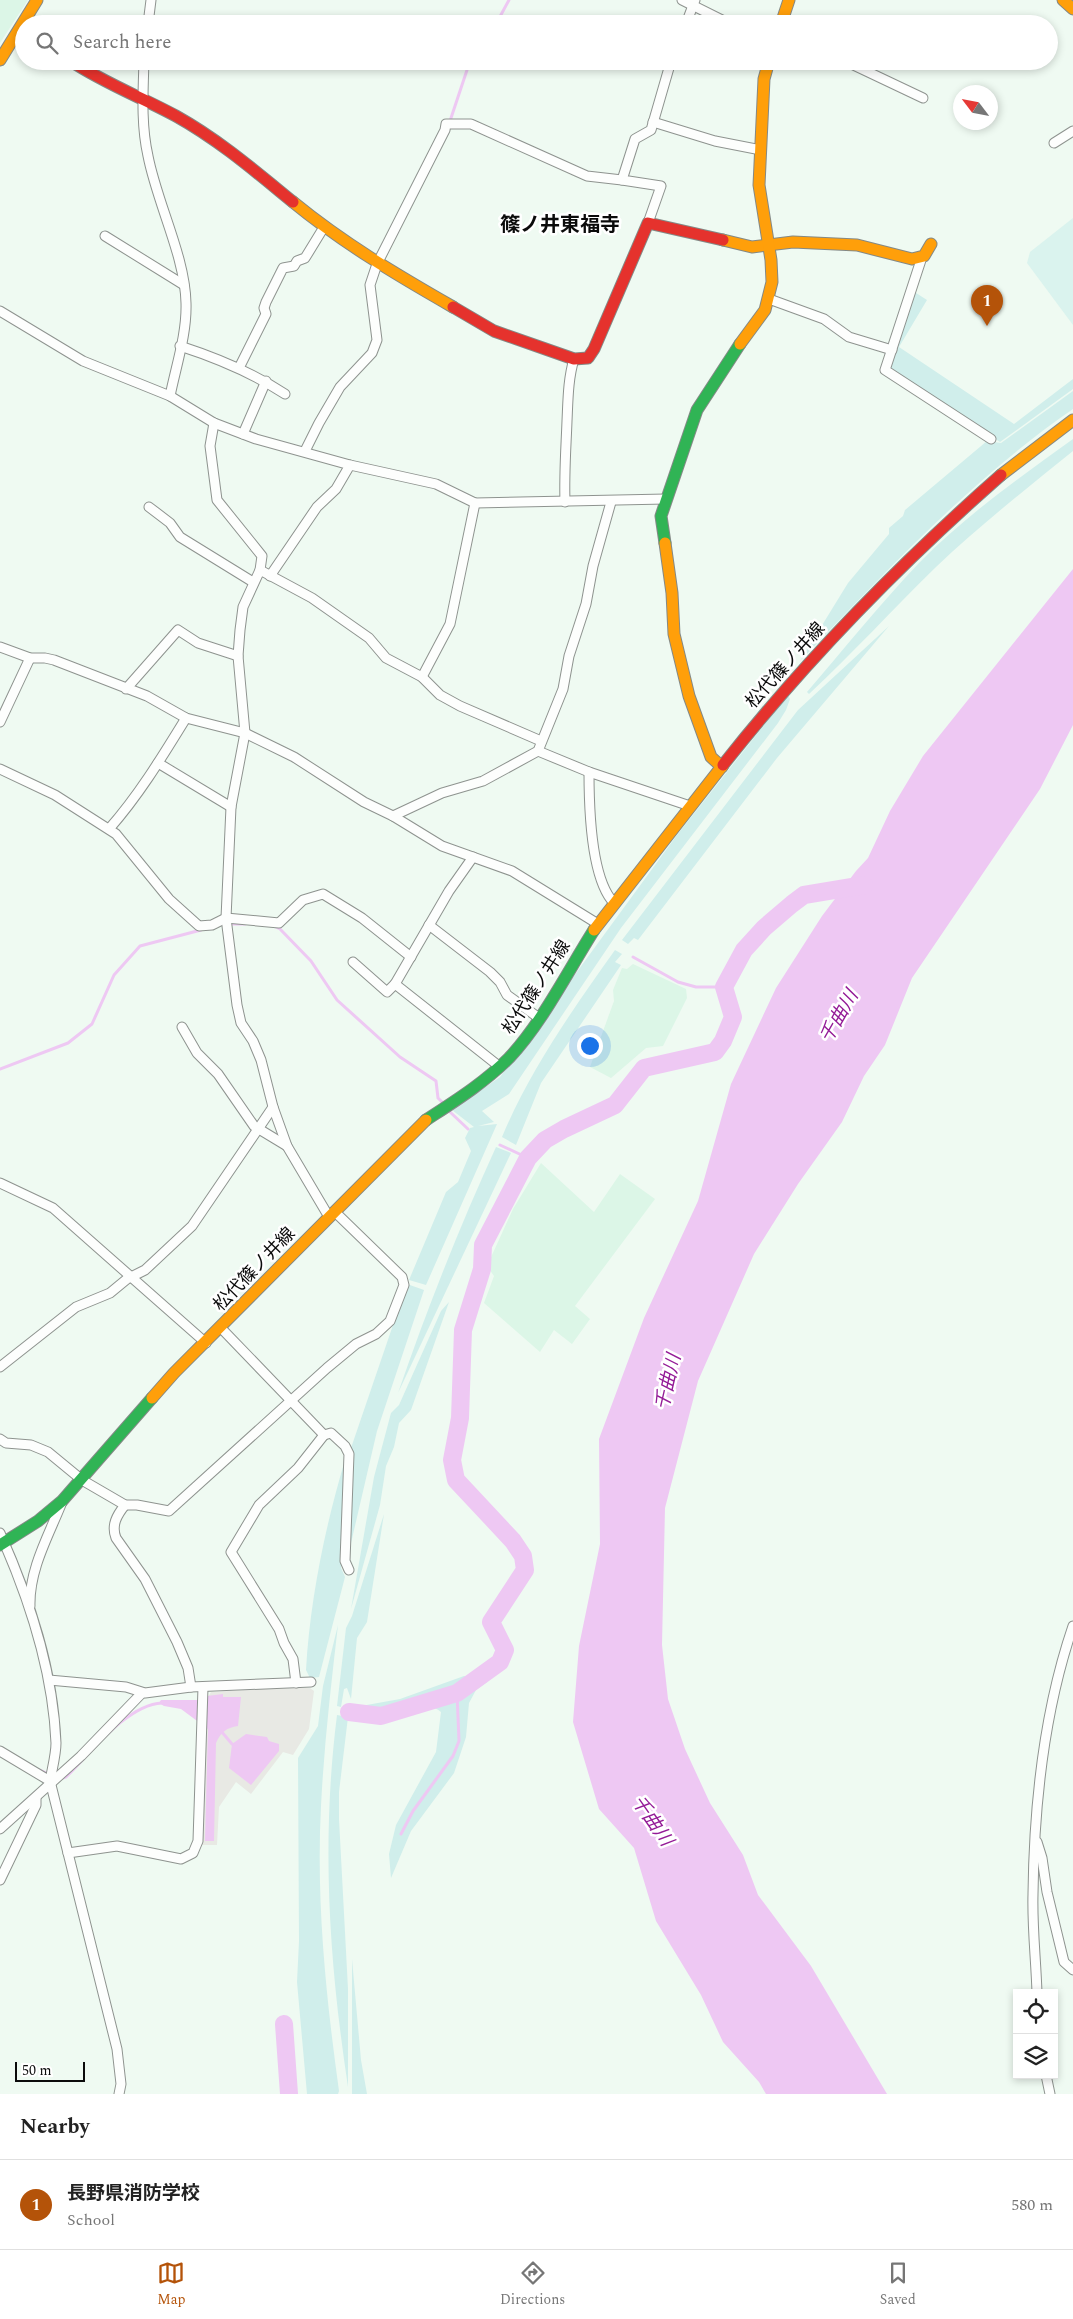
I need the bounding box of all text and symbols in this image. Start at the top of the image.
search box [15,15,1058,70]
text: Search here [73,28,172,57]
icon: search [33,29,61,57]
north arrow [953,85,998,130]
district label: 篠ノ井東福寺 [500,210,620,240]
pin: 1 [971,285,1003,326]
street label: 松代篠ノ井線 [739,616,832,714]
street label: 松代篠ノ井線 [496,935,577,1040]
water label: 千曲川 [812,983,867,1049]
your location [577,1033,603,1059]
street label: 松代篠ノ井線 [207,1221,302,1318]
water label: 千曲川 [648,1349,689,1413]
water label: 千曲川 [624,1789,681,1854]
map controls [1013,1989,1058,2079]
button: locate [1013,1989,1058,2034]
button: layers [1013,2034,1058,2079]
scale bar [15,2059,85,2082]
text: 50 m [22,2060,52,2081]
text: Nearby [20,2111,90,2143]
text: 長野県消防学校 [67,2179,200,2208]
text: 1 [32,2193,40,2217]
text: 580 m [1011,2193,1053,2217]
text: School [67,2208,115,2232]
tab: Map [157,2259,185,2310]
tab: Directions [500,2259,565,2310]
tab: Saved [880,2259,916,2310]

